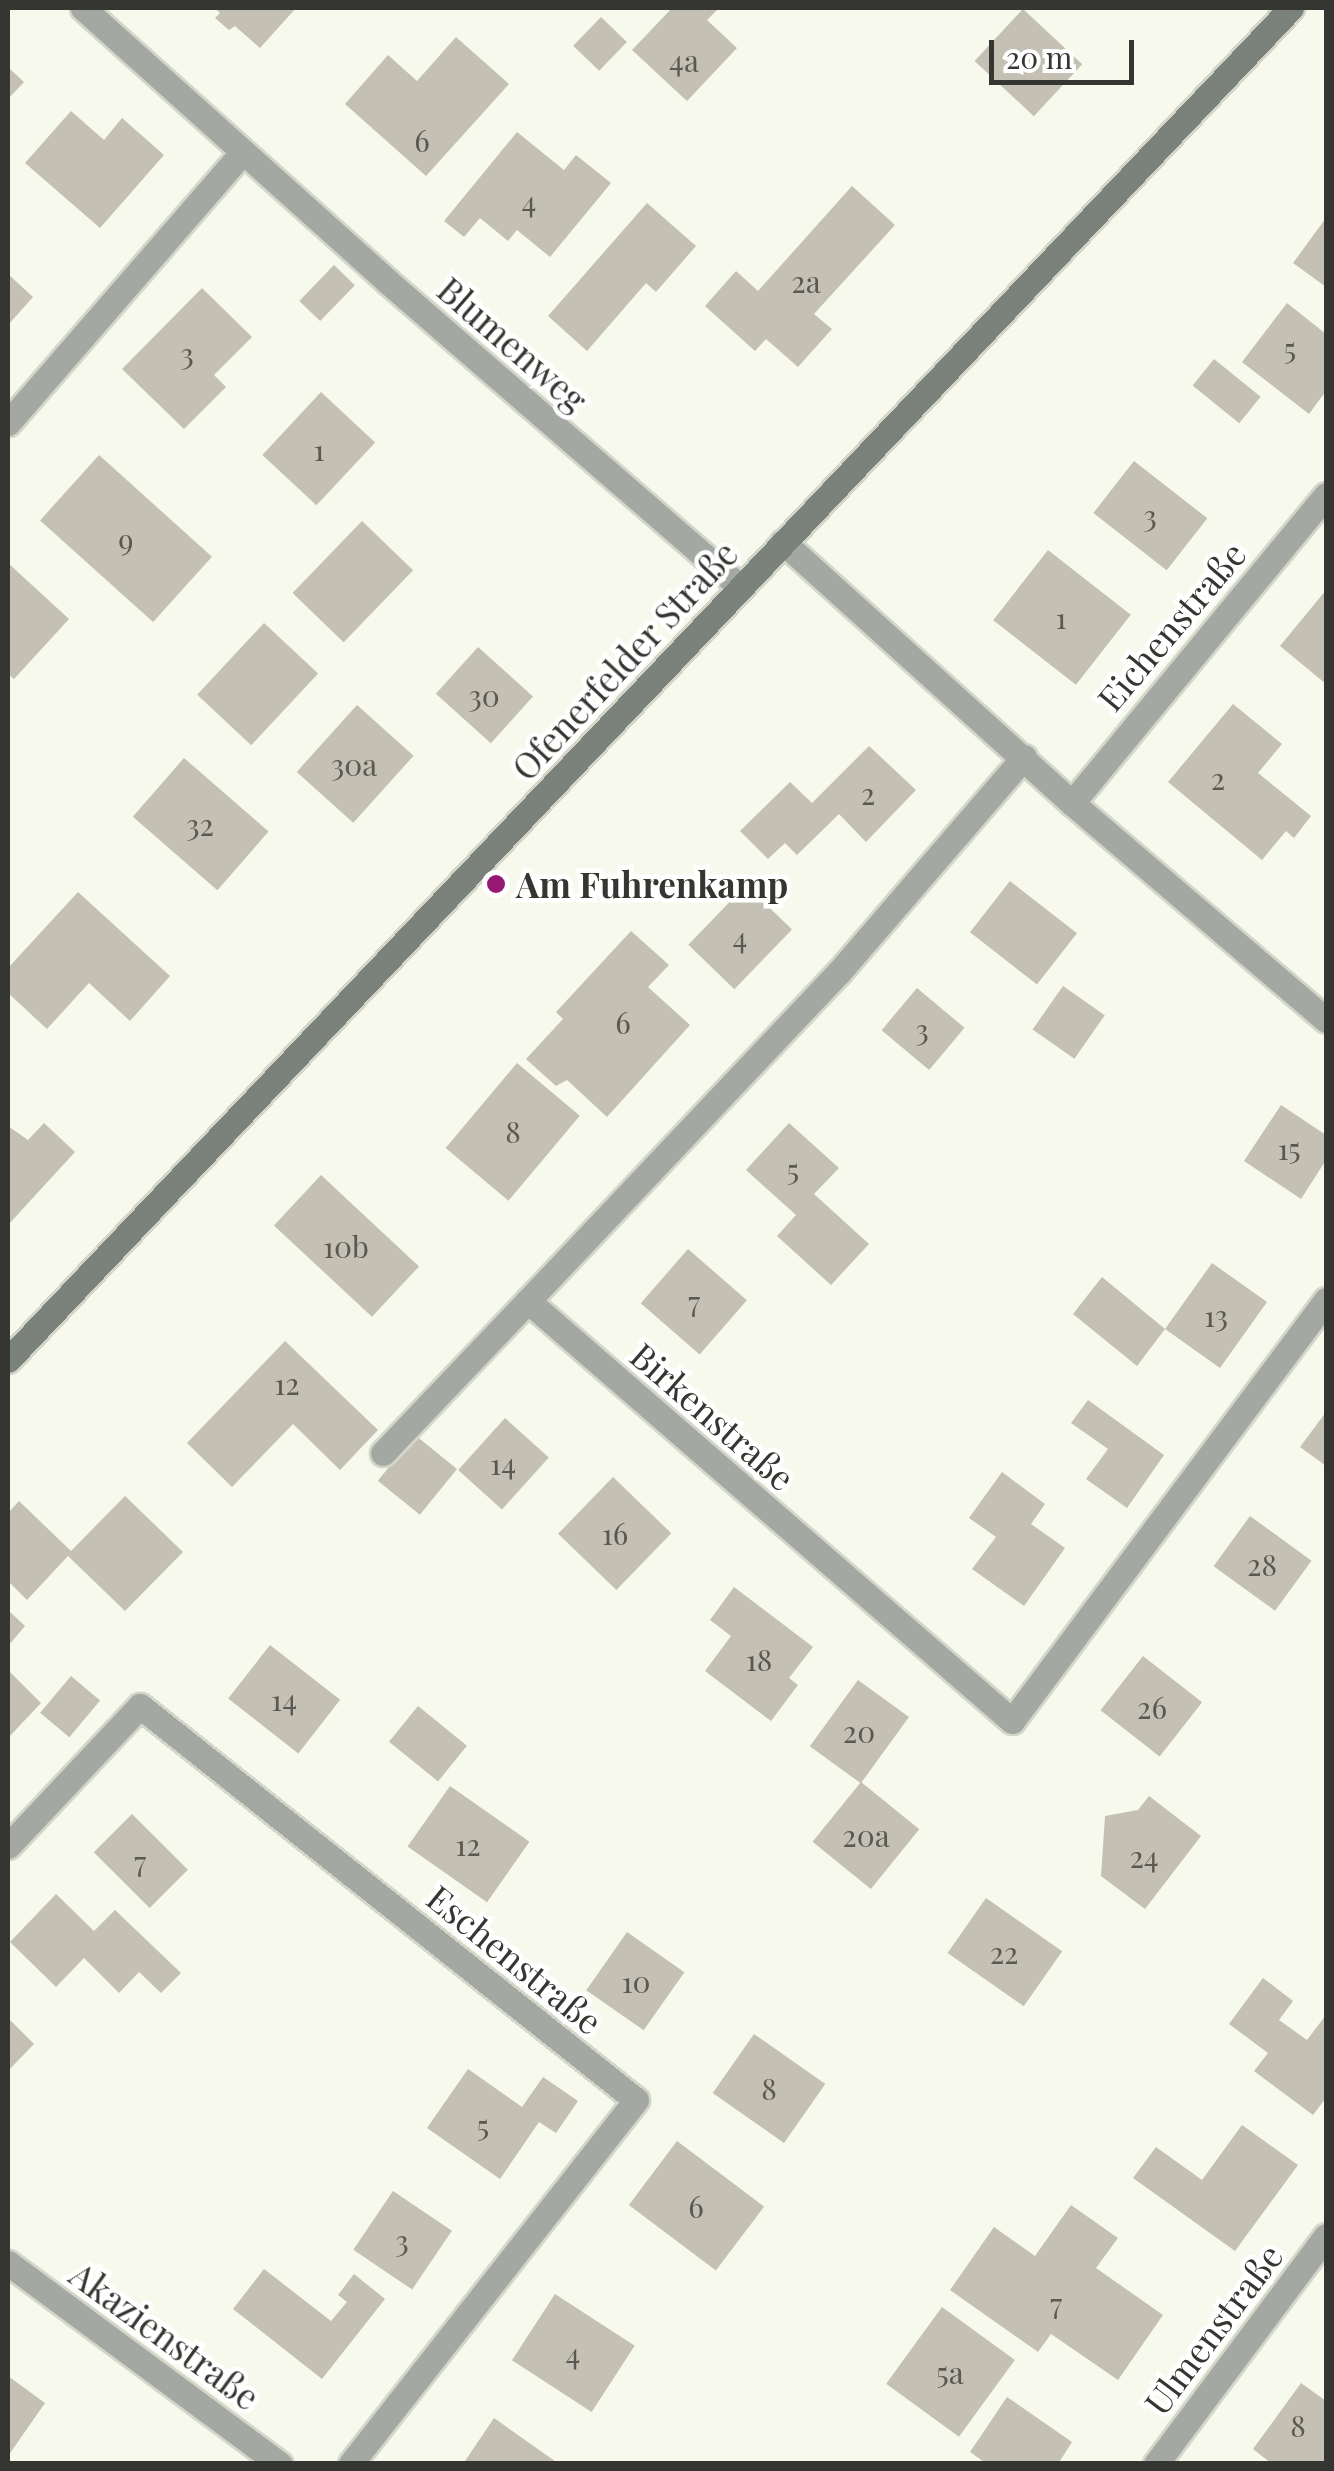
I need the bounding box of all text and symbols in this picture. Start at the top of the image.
scale bar [994,20,1139,82]
text: 20 m [1006,37,1072,77]
house number: 4a [669,42,699,78]
house number: 6 [414,122,430,158]
house number: 4 [522,183,536,219]
house number: 2a [791,263,821,299]
street label: Blumenweg [430,268,596,420]
house number: 5 [1284,330,1296,366]
house number: 3 [180,335,194,371]
house number: 1 [313,431,325,467]
house number: 3 [1143,497,1157,533]
house number: 9 [118,521,134,557]
street label: Ofenerfelder Straße [502,532,746,788]
street label: Eichenstraße [1088,533,1254,719]
house number: 1 [1055,599,1067,635]
house number: 30 [468,677,500,713]
house number: 30a [331,746,377,782]
house number: 2 [1211,760,1225,796]
house number: 2 [861,775,875,811]
house number: 32 [186,806,214,842]
place label: Am Fuhrenkamp [516,863,788,905]
marker: Am Fuhrenkamp [485,873,507,895]
house number: 4 [733,919,747,955]
house number: 6 [615,1004,631,1040]
house number: 3 [915,1011,929,1047]
house number: 8 [505,1113,521,1149]
house number: 15 [1277,1130,1301,1166]
house number: 5 [787,1151,799,1187]
house number: 10b [323,1228,369,1264]
house number: 7 [688,1283,700,1319]
house number: 13 [1204,1297,1228,1333]
street label: Birkenstraße [623,1334,803,1498]
house number: 12 [274,1365,300,1401]
house number: 14 [490,1445,516,1481]
house number: 16 [602,1515,628,1551]
house number: 28 [1247,1546,1277,1582]
house number: 18 [746,1641,772,1677]
house number: 14 [271,1681,297,1717]
house number: 26 [1137,1689,1167,1725]
house number: 20 [843,1713,875,1749]
house number: 20a [842,1817,890,1853]
house number: 12 [455,1826,481,1862]
house number: 24 [1129,1838,1159,1874]
house number: 7 [134,1843,146,1879]
street label: Eschenstraße [419,1876,611,2042]
house number: 22 [990,1934,1018,1970]
house number: 10 [621,1963,651,1999]
house number: 8 [761,2070,777,2106]
house number: 5 [477,2107,489,2143]
house number: 6 [688,2188,704,2224]
house number: 3 [395,2222,409,2258]
street label: Ulmenstraße [1135,2236,1291,2422]
street label: Akazienstraße [62,2252,268,2418]
house number: 7 [1050,2285,1062,2321]
house number: 4 [566,2335,580,2371]
house number: 5a [936,2354,964,2390]
house number: 8 [1290,2407,1306,2443]

